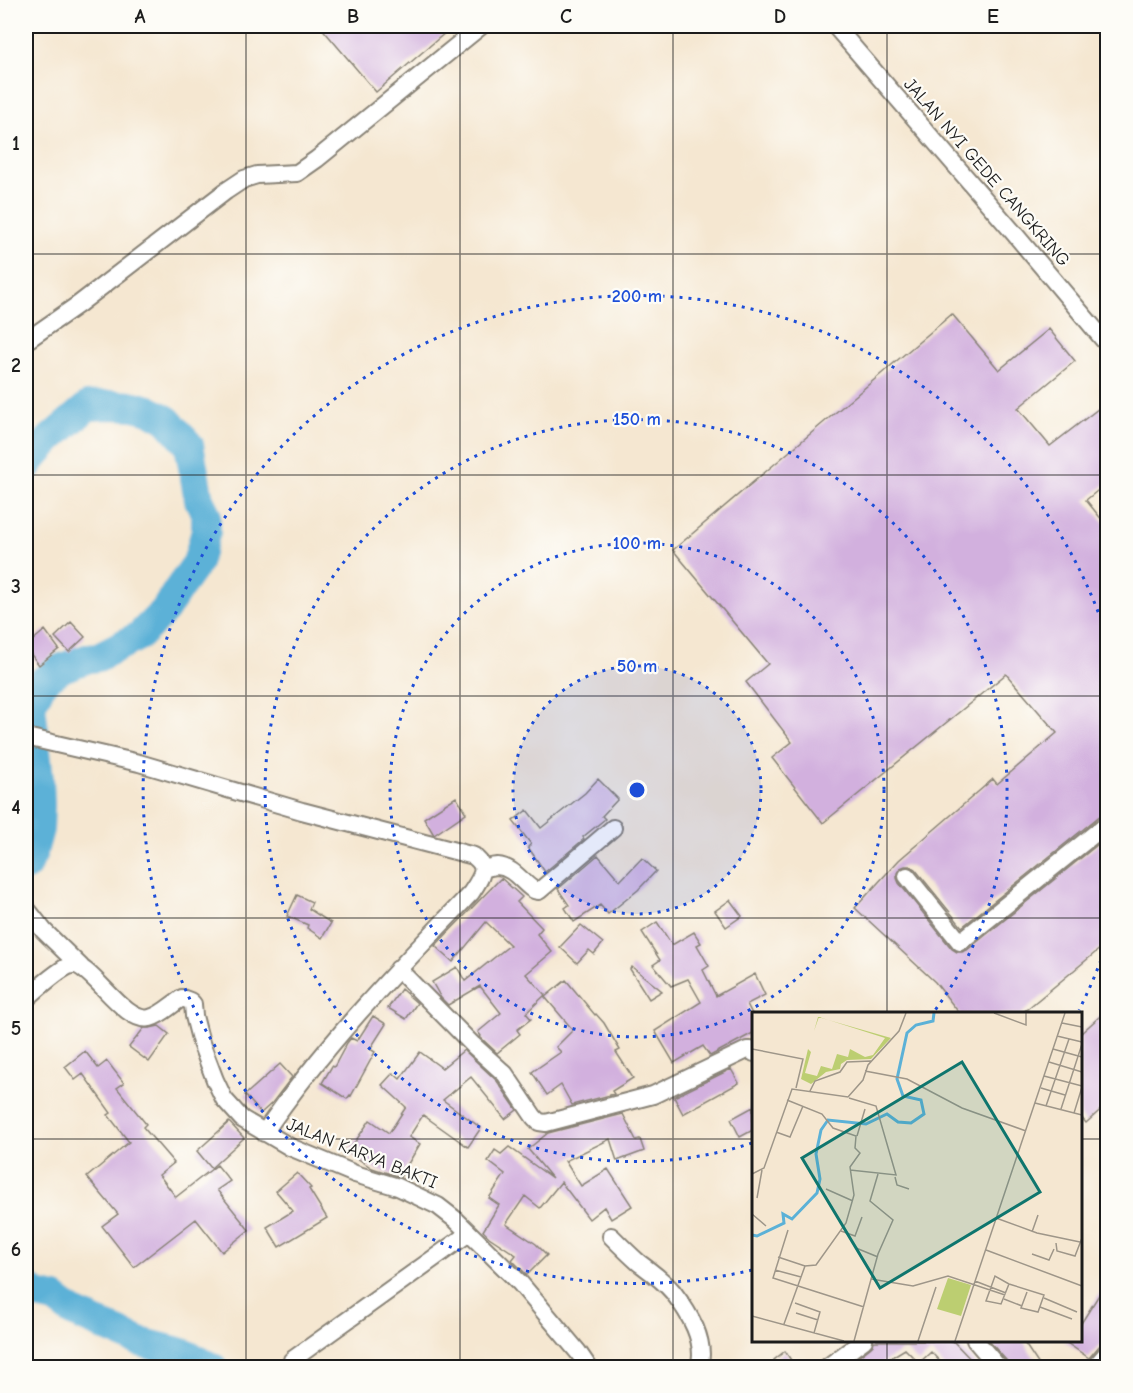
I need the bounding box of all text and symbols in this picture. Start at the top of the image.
text: A [134,5,146,28]
text: B [347,5,359,28]
text: C [560,5,572,28]
text: D [774,5,786,28]
text: E [987,5,999,28]
street label: JALAN NYI GEDE CANGKRING [899,74,1074,271]
text: 1 [12,132,20,155]
text: 200 m [612,286,662,307]
text: 2 [11,354,21,377]
text: 150 m [613,409,661,430]
text: 100 m [613,533,661,554]
text: 3 [11,575,21,598]
text: 50 m [617,656,657,677]
centre of rings [627,780,647,800]
text: 4 [11,796,21,819]
inset map [752,1012,1082,1342]
text: 5 [11,1017,21,1040]
street label: JALAN KARYA BAKTI [283,1114,440,1193]
text: 6 [11,1238,21,1261]

